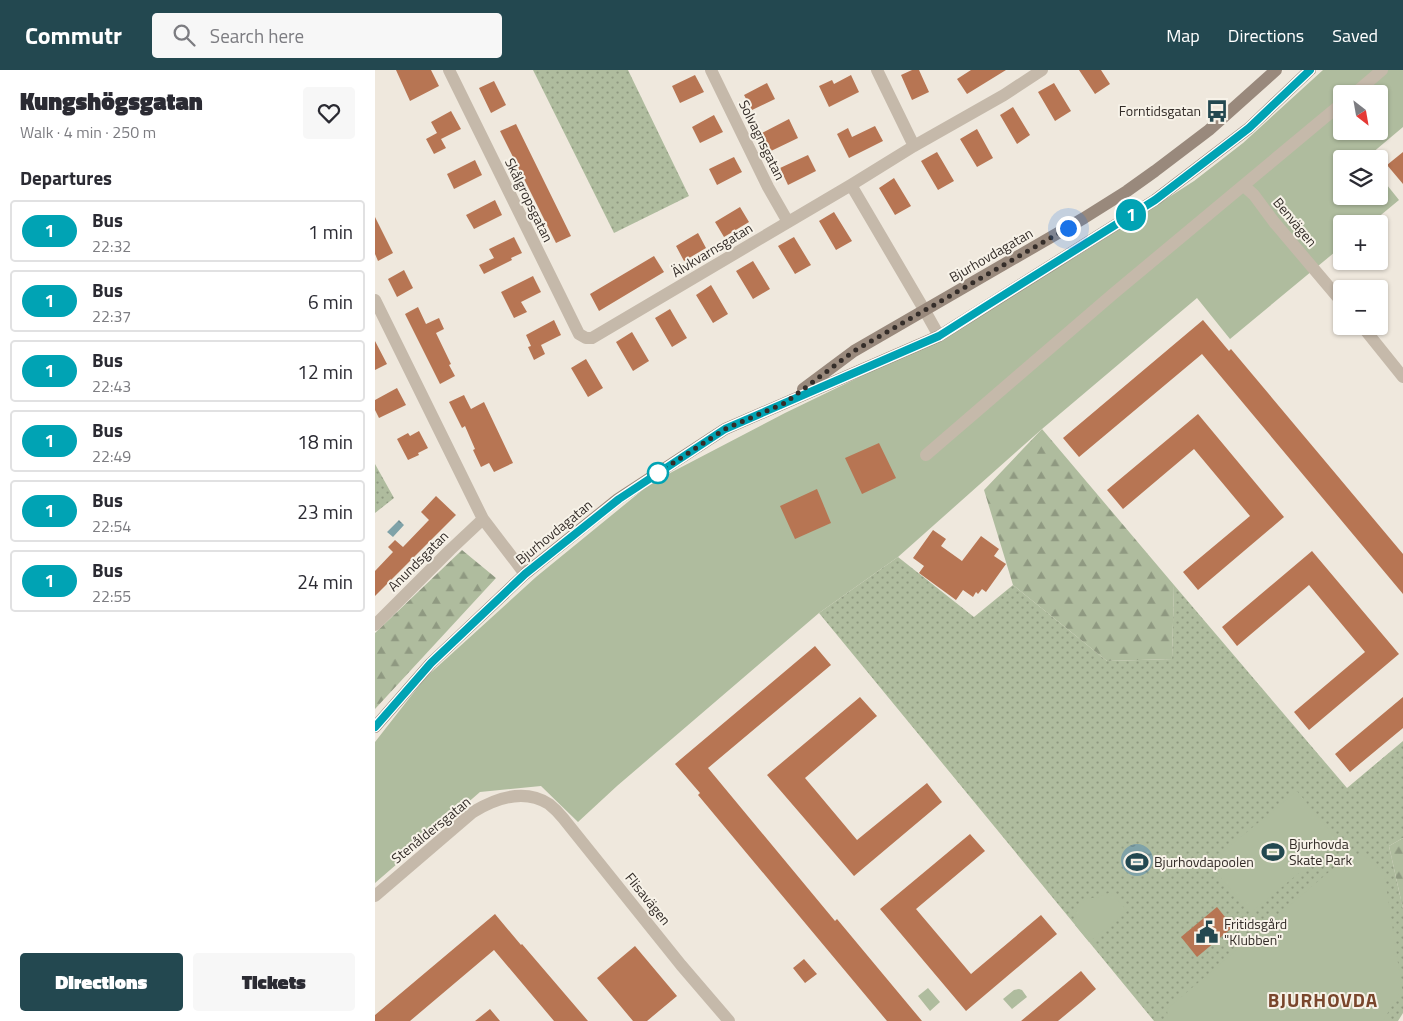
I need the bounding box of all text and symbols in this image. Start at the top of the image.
search box [152,13,502,58]
text: Commutr [25,17,122,53]
icon: search [170,21,198,49]
text: Search here [210,21,304,50]
text: Map [1166,22,1200,49]
text: Directions [1228,22,1304,49]
text: Saved [1332,22,1378,49]
text: Kungshögsgatan [20,83,203,119]
north arrow [1333,85,1387,140]
map controls [1333,85,1388,335]
button: heart [303,87,355,139]
street label: Solvagnsgatan [734,96,791,183]
bus stop icon: Forntidsgatan [1204,98,1230,124]
place label: Forntidsgatan [1119,100,1201,121]
text: Walk · 4 min · 250 m [20,120,156,144]
button: layers [1333,150,1388,205]
street label: Skålgropsgatan [500,154,559,245]
text: Departures [20,163,112,192]
street label: Benvägen [1269,192,1322,251]
line badge: 1 [1115,199,1147,231]
text: 1 [1126,201,1136,228]
text: Bus [92,205,123,234]
button: + [1333,215,1388,270]
your location [1056,216,1081,241]
text: 1 [44,217,55,244]
text: 1 min [308,217,353,246]
street label: Älvkvarnsgatan [667,217,756,282]
street label: Bjurhovdagatan [945,222,1036,287]
text: 22:32 [92,234,131,258]
text: Bus [92,275,123,304]
button: − [1333,280,1388,335]
text: 1 [44,287,55,314]
text: 6 min [308,287,353,316]
text: 22:37 [92,304,131,328]
text: Bus [92,345,123,374]
text: 1 [44,357,55,384]
text: 12 min [297,357,353,386]
text: 22:43 [92,374,131,398]
text: Bus [92,415,123,444]
text: 1 [44,427,55,454]
text: 18 min [297,427,353,456]
text: 22:49 [92,444,131,468]
unlabelled marker [647,462,669,484]
text: Bus [92,485,123,514]
street label: Bjurhovdagatan [511,494,597,569]
text: 1 [44,497,55,524]
text: 23 min [297,497,353,526]
text: 22:54 [92,514,131,538]
street label: Anundsgatan [383,526,453,596]
text: Bus [92,555,123,584]
text: 1 [44,567,55,594]
text: 24 min [297,567,353,596]
text: 22:55 [92,584,131,608]
street label: Stenåldersgatan [387,791,475,868]
place label: Bjurhovda Skate Park [1289,833,1352,870]
sports icon: Bjurhovda Skate Park [1260,839,1286,865]
sports icon: Bjurhovdapoolen [1124,849,1150,875]
place label: Bjurhovdapoolen [1154,851,1254,872]
street label: Flisavägen [621,868,676,930]
place label: Fritidsgård "Klubben" [1224,913,1287,950]
public building icon: Fritidsgård "Klubben" [1194,919,1220,945]
button: Directions [20,953,183,1011]
button: Tickets [193,953,355,1011]
district label: BJURHOVDA [1268,985,1378,1014]

